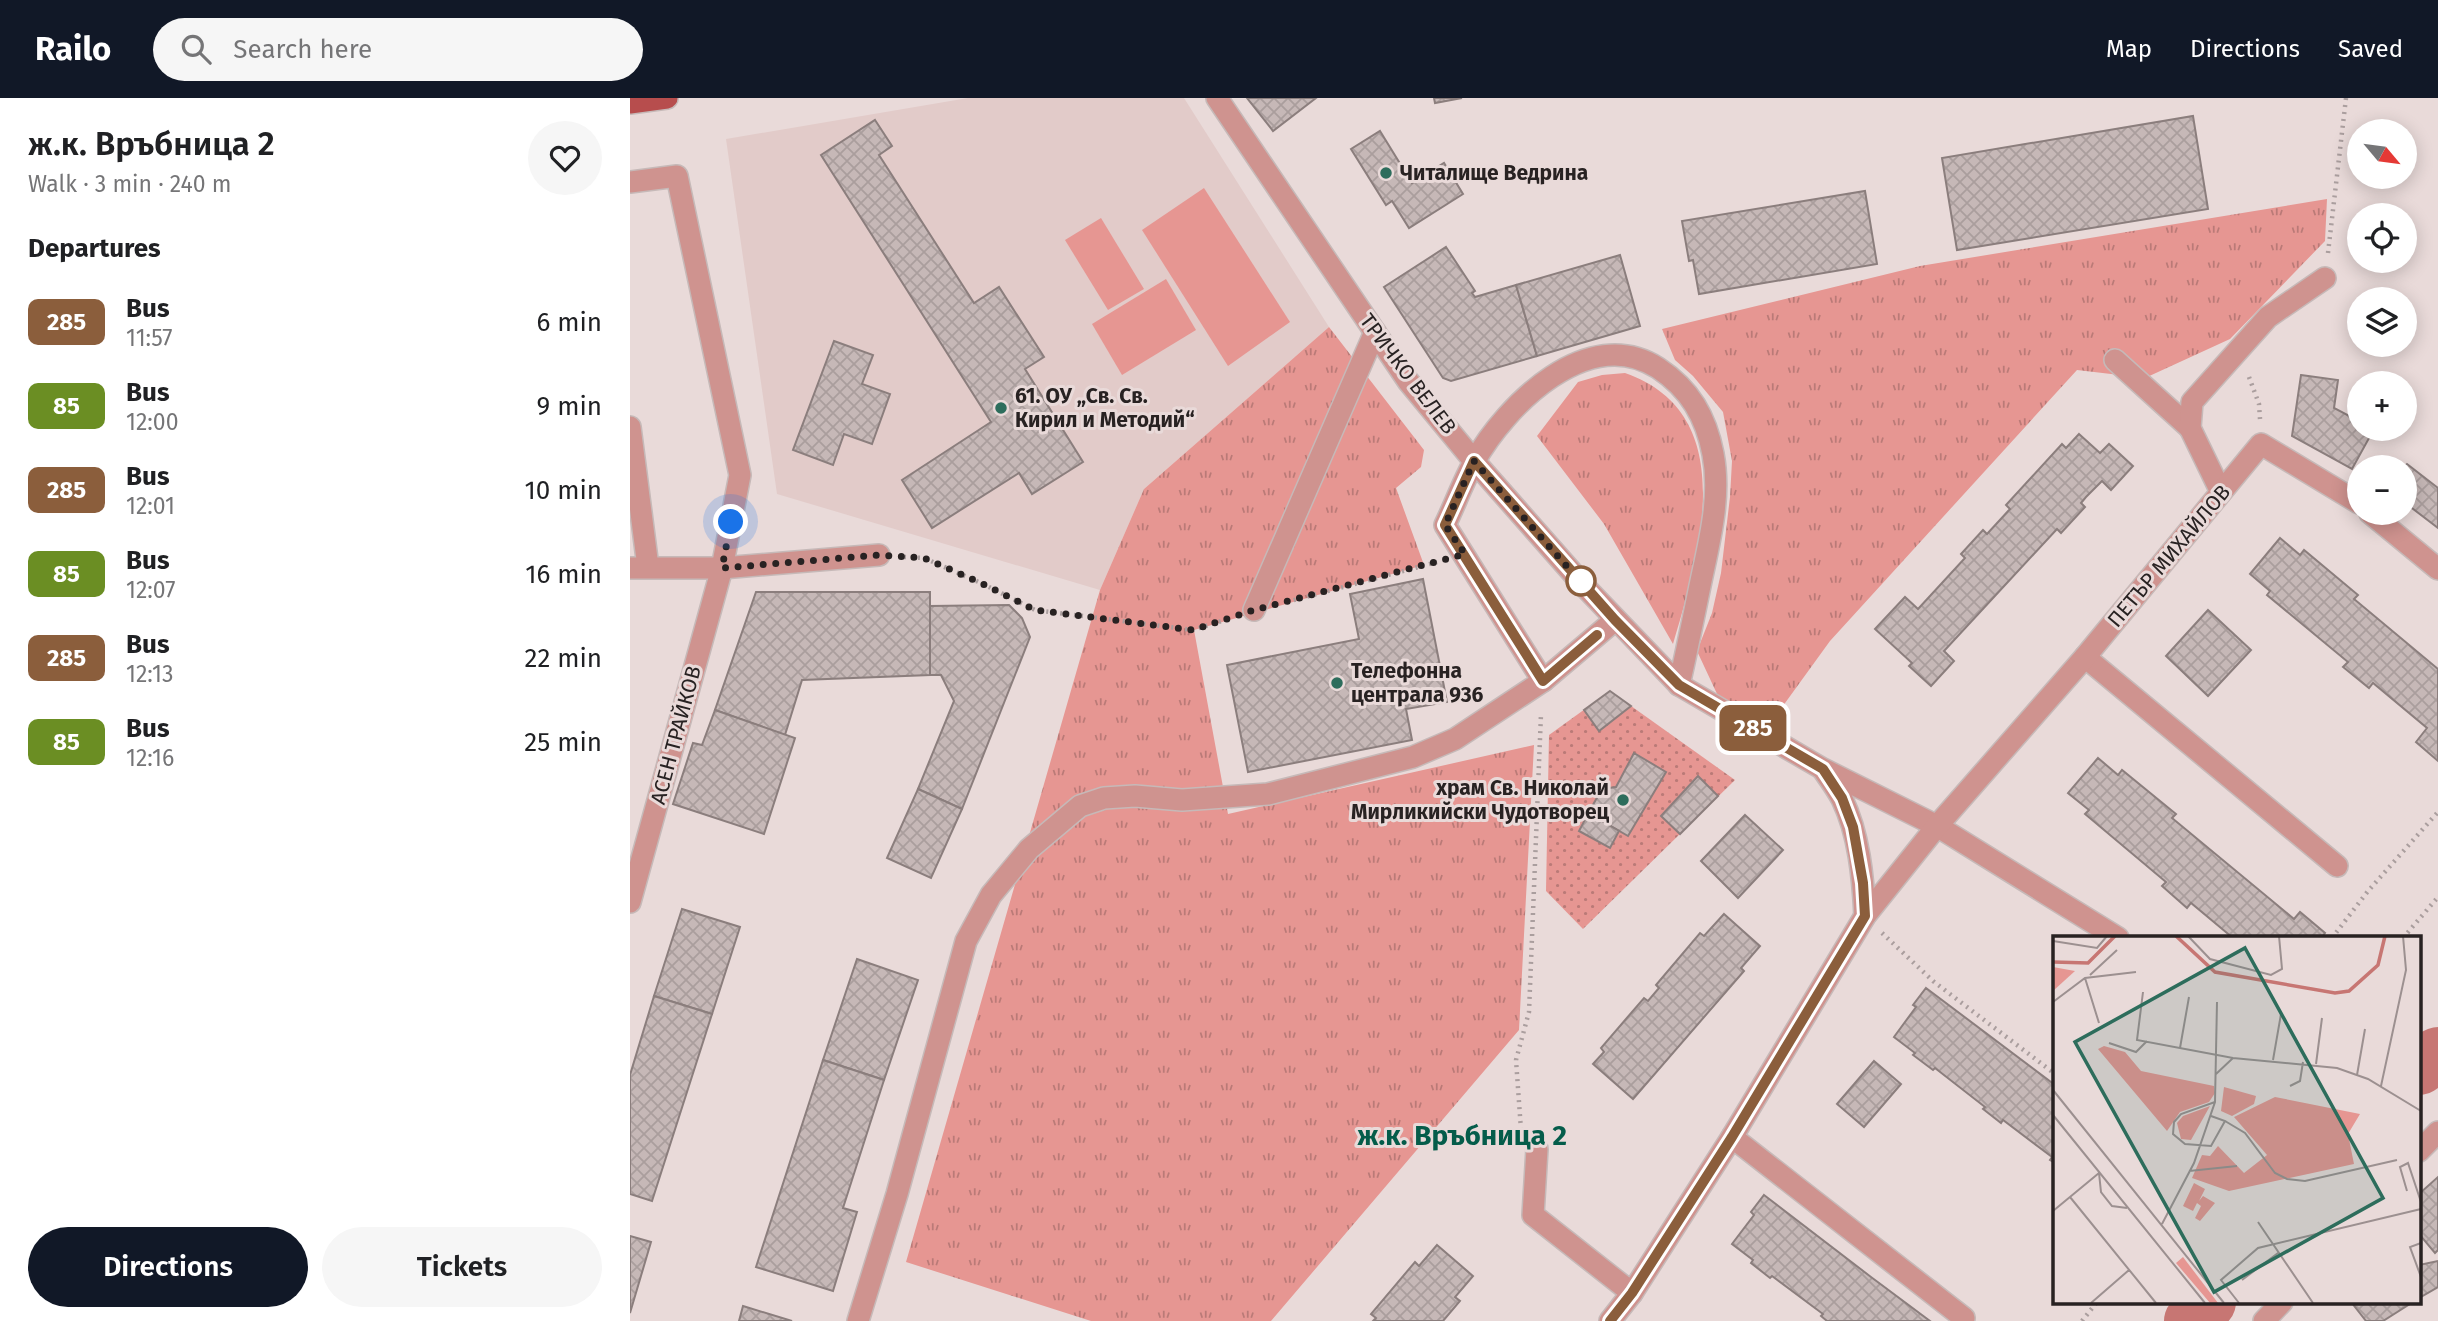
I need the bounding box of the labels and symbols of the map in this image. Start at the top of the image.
north arrow [2347,119,2417,189]
place label: Читалище Ведрина [1400,160,1588,186]
marker: Читалище Ведрина [1378,165,1394,181]
street label: ТРИЧКО ВЕЛЕВ [1354,309,1462,439]
place label: 61. ОУ „Св. Св. Кирил и Методий“ [1015,383,1195,433]
marker: 61. ОУ „Св. Св. Кирил и Методий“ [993,400,1009,416]
street label: ПЕТЪР МИХАЙЛОВ [2102,479,2236,633]
your location [713,504,748,539]
unlabelled marker [1566,566,1596,596]
place label: Телефонна централа 936 [1351,658,1484,708]
street label: АСЕН ТРАЙКОВ [645,663,707,807]
marker: Телефонна централа 936 [1329,675,1345,691]
line badge: 285 [1713,705,1793,751]
place label: храм Св. Николай Мирликийски Чудотворец [1351,775,1610,825]
marker: храм Св. Николай Мирликийски Чудотворец [1615,792,1631,808]
inset map [2053,936,2420,1304]
district label: ж.к. Връбница 2 [1357,1119,1567,1152]

